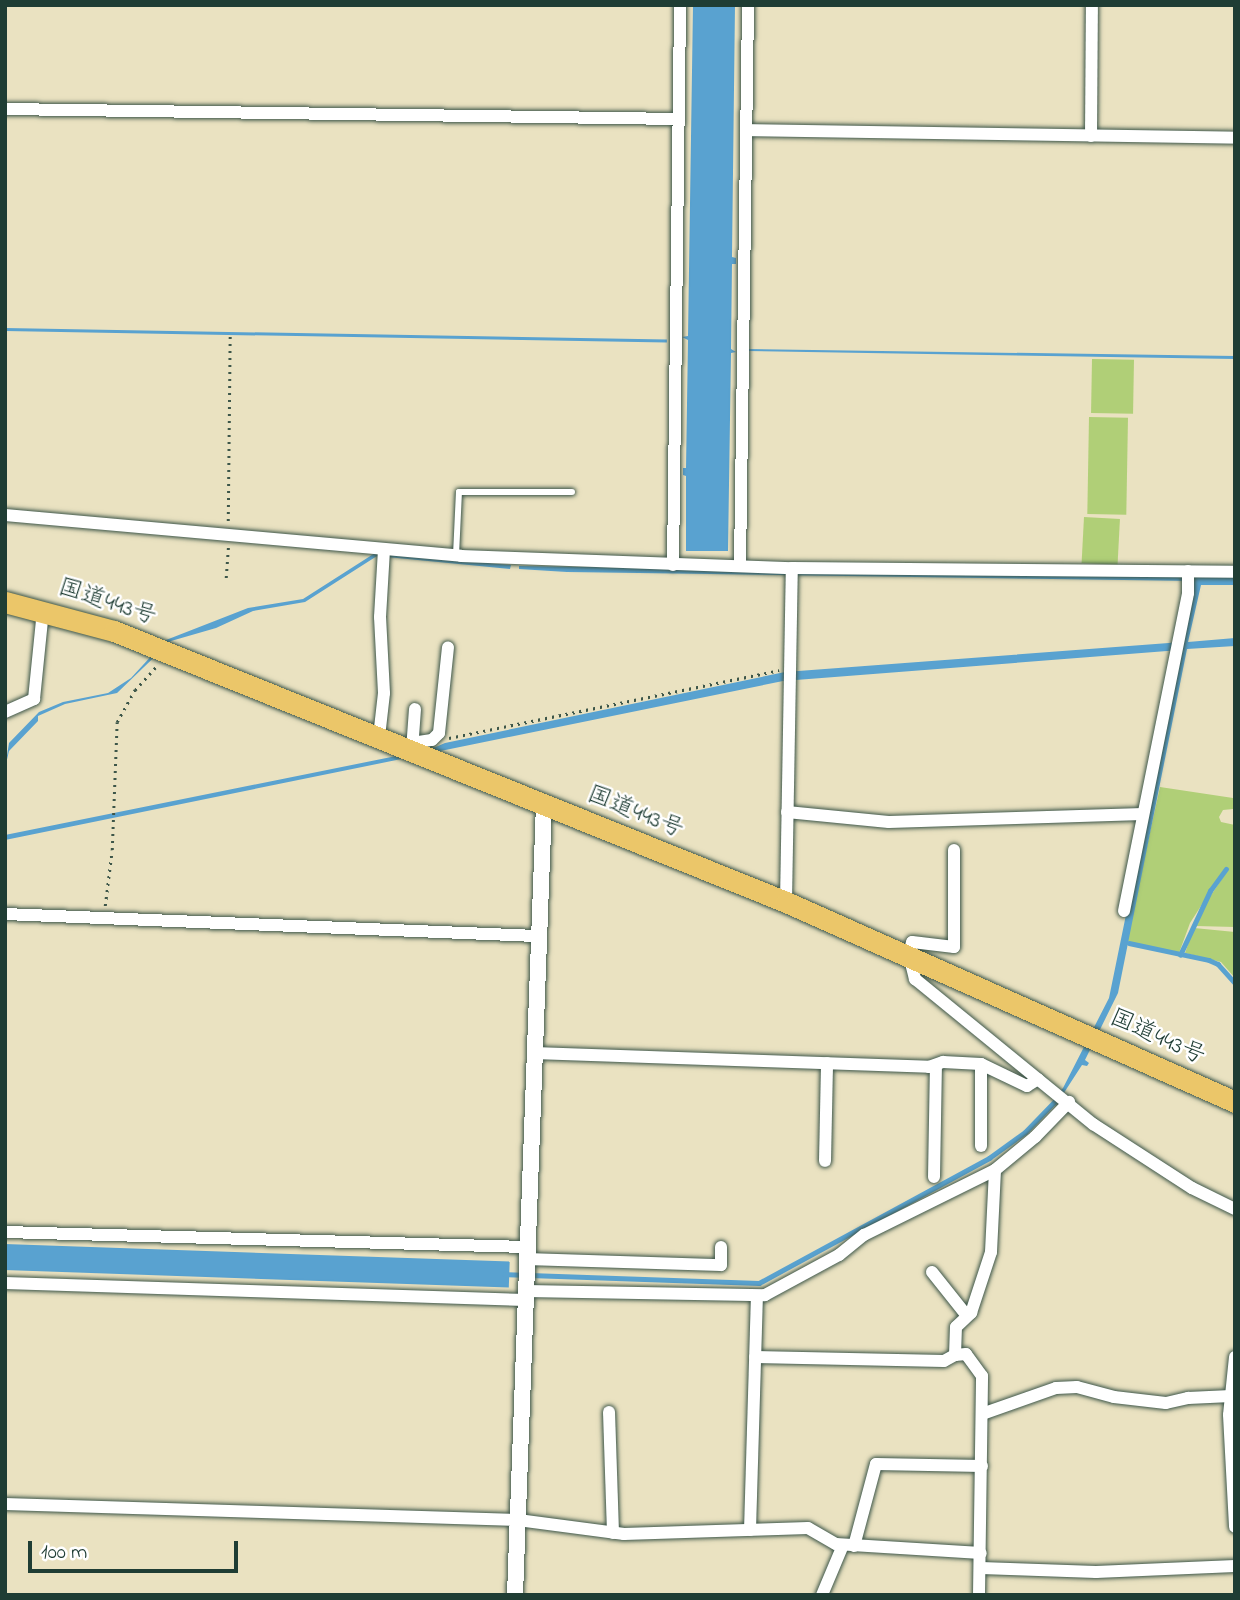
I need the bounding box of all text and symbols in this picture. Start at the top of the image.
street label: 国道443号 [54,574,160,632]
street label: 国道443号 [582,781,688,845]
street label: 国道443号 [1105,1004,1209,1072]
scale bar [32,1526,242,1570]
text: 100 m [41,1538,87,1568]

